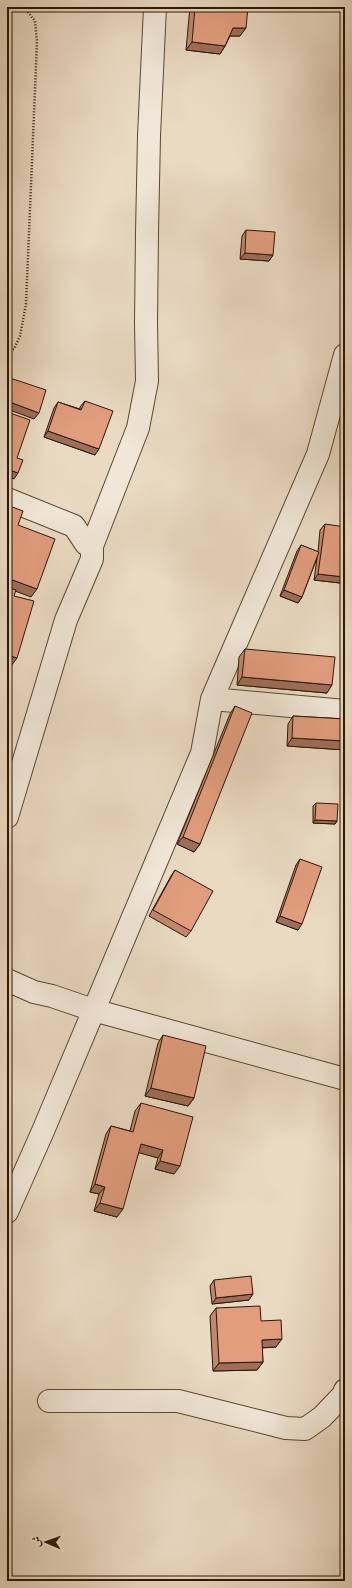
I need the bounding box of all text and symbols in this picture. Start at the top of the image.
north arrow [26,1522,66,1562]
text: ش [28,1536,44,1547]

